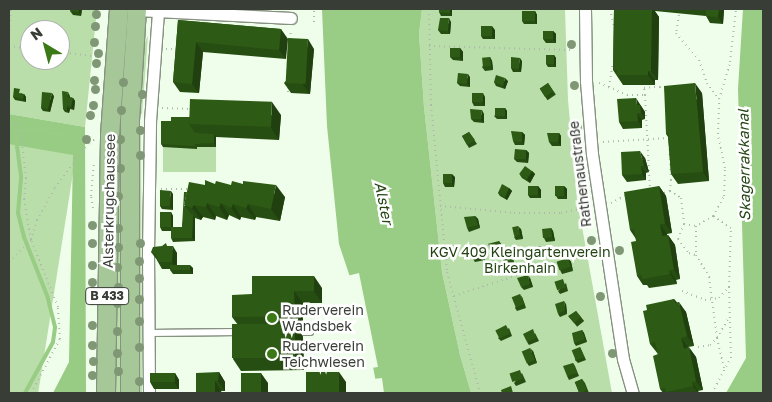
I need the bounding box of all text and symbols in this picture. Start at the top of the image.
north arrow [20,20,70,70]
text: N [27,23,46,43]
water label: Skagerrakkanal [734,109,754,221]
street label: Rathenaustraße [565,120,595,228]
street label: Alsterkrugchaussee [99,134,119,268]
water label: Alster [371,180,397,226]
park label: KGV 409 Kleingartenverein Birkenhain [429,244,611,276]
road number: B 433 [84,286,130,306]
place label: Ruderverein Wandsbek [282,302,364,334]
marker: Ruderverein Wandsbek [266,312,278,324]
place label: Ruderverein Teichwiesen [282,338,365,371]
marker: Ruderverein Teichwiesen [266,348,278,360]

